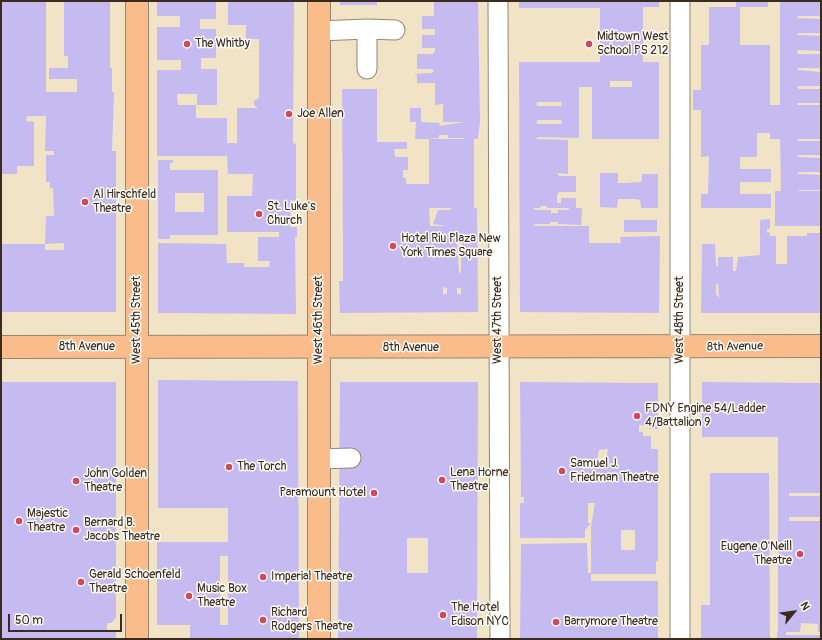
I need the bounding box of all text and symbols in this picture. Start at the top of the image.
place label: Midtown West School PS 212 [597,30,669,58]
place label: The Whitby [195,37,250,51]
marker: The Whitby [182,39,192,49]
marker: Midtown West School PS 212 [584,39,594,49]
place label: Joe Allen [297,107,344,121]
marker: Joe Allen [284,109,294,119]
place label: Al Hirschfeld Theatre [93,188,156,216]
marker: Al Hirschfeld Theatre [80,197,90,207]
place label: St. Luke's Church [267,200,316,228]
marker: St. Luke's Church [254,209,264,219]
place label: Hotel Riu Plaza New York Times Square [401,232,501,260]
marker: Hotel Riu Plaza New York Times Square [388,241,398,251]
street label: West 45th Street [130,276,144,364]
street label: West 46th Street [312,276,326,364]
street label: West 47th Street [491,276,505,364]
street label: West 48th Street [673,276,687,364]
street label: 8th Avenue [707,339,763,355]
street label: 8th Avenue [59,340,115,354]
street label: 8th Avenue [383,341,439,355]
place label: FDNY Engine 54/Ladder 4/Battalion 9 [645,402,766,430]
marker: FDNY Engine 54/Ladder 4/Battalion 9 [632,411,642,421]
place label: Samuel J. Friedman Theatre [570,457,659,485]
place label: The Torch [237,460,286,474]
marker: The Torch [224,462,234,472]
place label: Lena Horne Theatre [450,466,508,494]
marker: Samuel J. Friedman Theatre [557,466,567,476]
place label: John Golden Theatre [84,467,147,495]
marker: Lena Horne Theatre [437,475,447,485]
marker: John Golden Theatre [71,476,81,486]
place label: Paramount Hotel [280,486,366,500]
marker: Paramount Hotel [369,488,379,498]
place label: Majestic Theatre [27,507,68,535]
marker: Majestic Theatre [14,516,24,526]
place label: Bernard B. Jacobs Theatre [84,516,160,544]
marker: Bernard B. Jacobs Theatre [71,525,81,535]
place label: Eugene O'Neill Theatre [721,540,792,568]
marker: Eugene O'Neill Theatre [795,549,805,559]
place label: Gerald Schoenfeld Theatre [89,568,181,596]
place label: Imperial Theatre [271,570,352,584]
marker: Imperial Theatre [258,572,268,582]
marker: Gerald Schoenfeld Theatre [76,577,86,587]
place label: Music Box Theatre [197,582,247,610]
marker: Music Box Theatre [184,591,194,601]
north arrow [774,592,814,632]
text: N [797,600,812,612]
place label: The Hotel Edison NYC [451,601,509,629]
scale bar [10,606,124,632]
place label: Richard Rodgers Theatre [271,606,353,634]
marker: The Hotel Edison NYC [438,610,448,620]
text: 50 m [15,613,43,628]
marker: Richard Rodgers Theatre [258,615,268,625]
place label: Barrymore Theatre [564,615,658,629]
marker: Barrymore Theatre [551,617,561,627]

